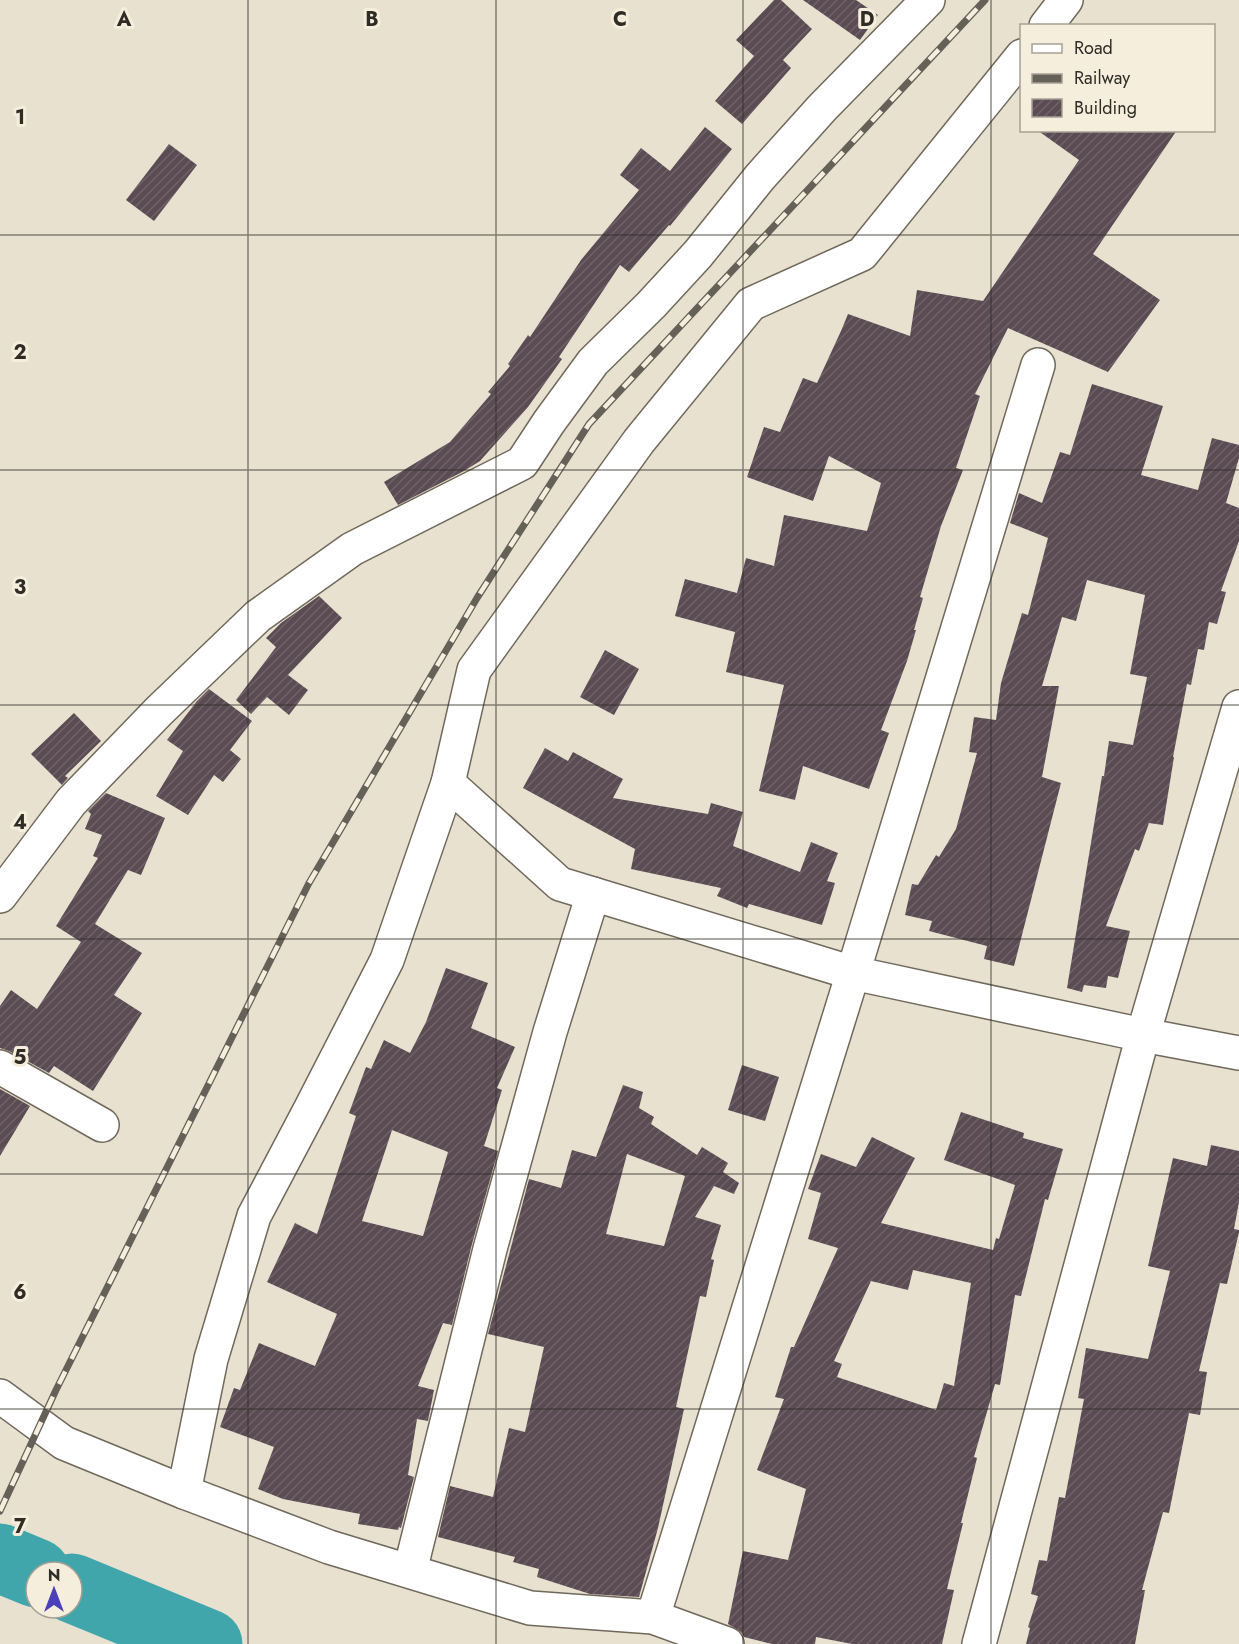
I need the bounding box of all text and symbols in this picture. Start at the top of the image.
text: A [116,5,132,34]
text: B [365,5,379,34]
text: C [613,5,627,34]
text: D [860,5,874,34]
legend [1020,24,1215,132]
text: Road [1074,35,1113,61]
text: Railway [1074,65,1130,91]
text: Building [1074,95,1137,121]
text: 1 [15,103,25,132]
text: 2 [13,338,27,367]
text: 3 [14,573,26,602]
text: 4 [13,808,27,837]
text: 5 [14,1043,27,1072]
text: 6 [13,1278,27,1307]
text: 7 [14,1512,27,1541]
north arrow [24,1560,84,1620]
text: N [48,1564,60,1587]

